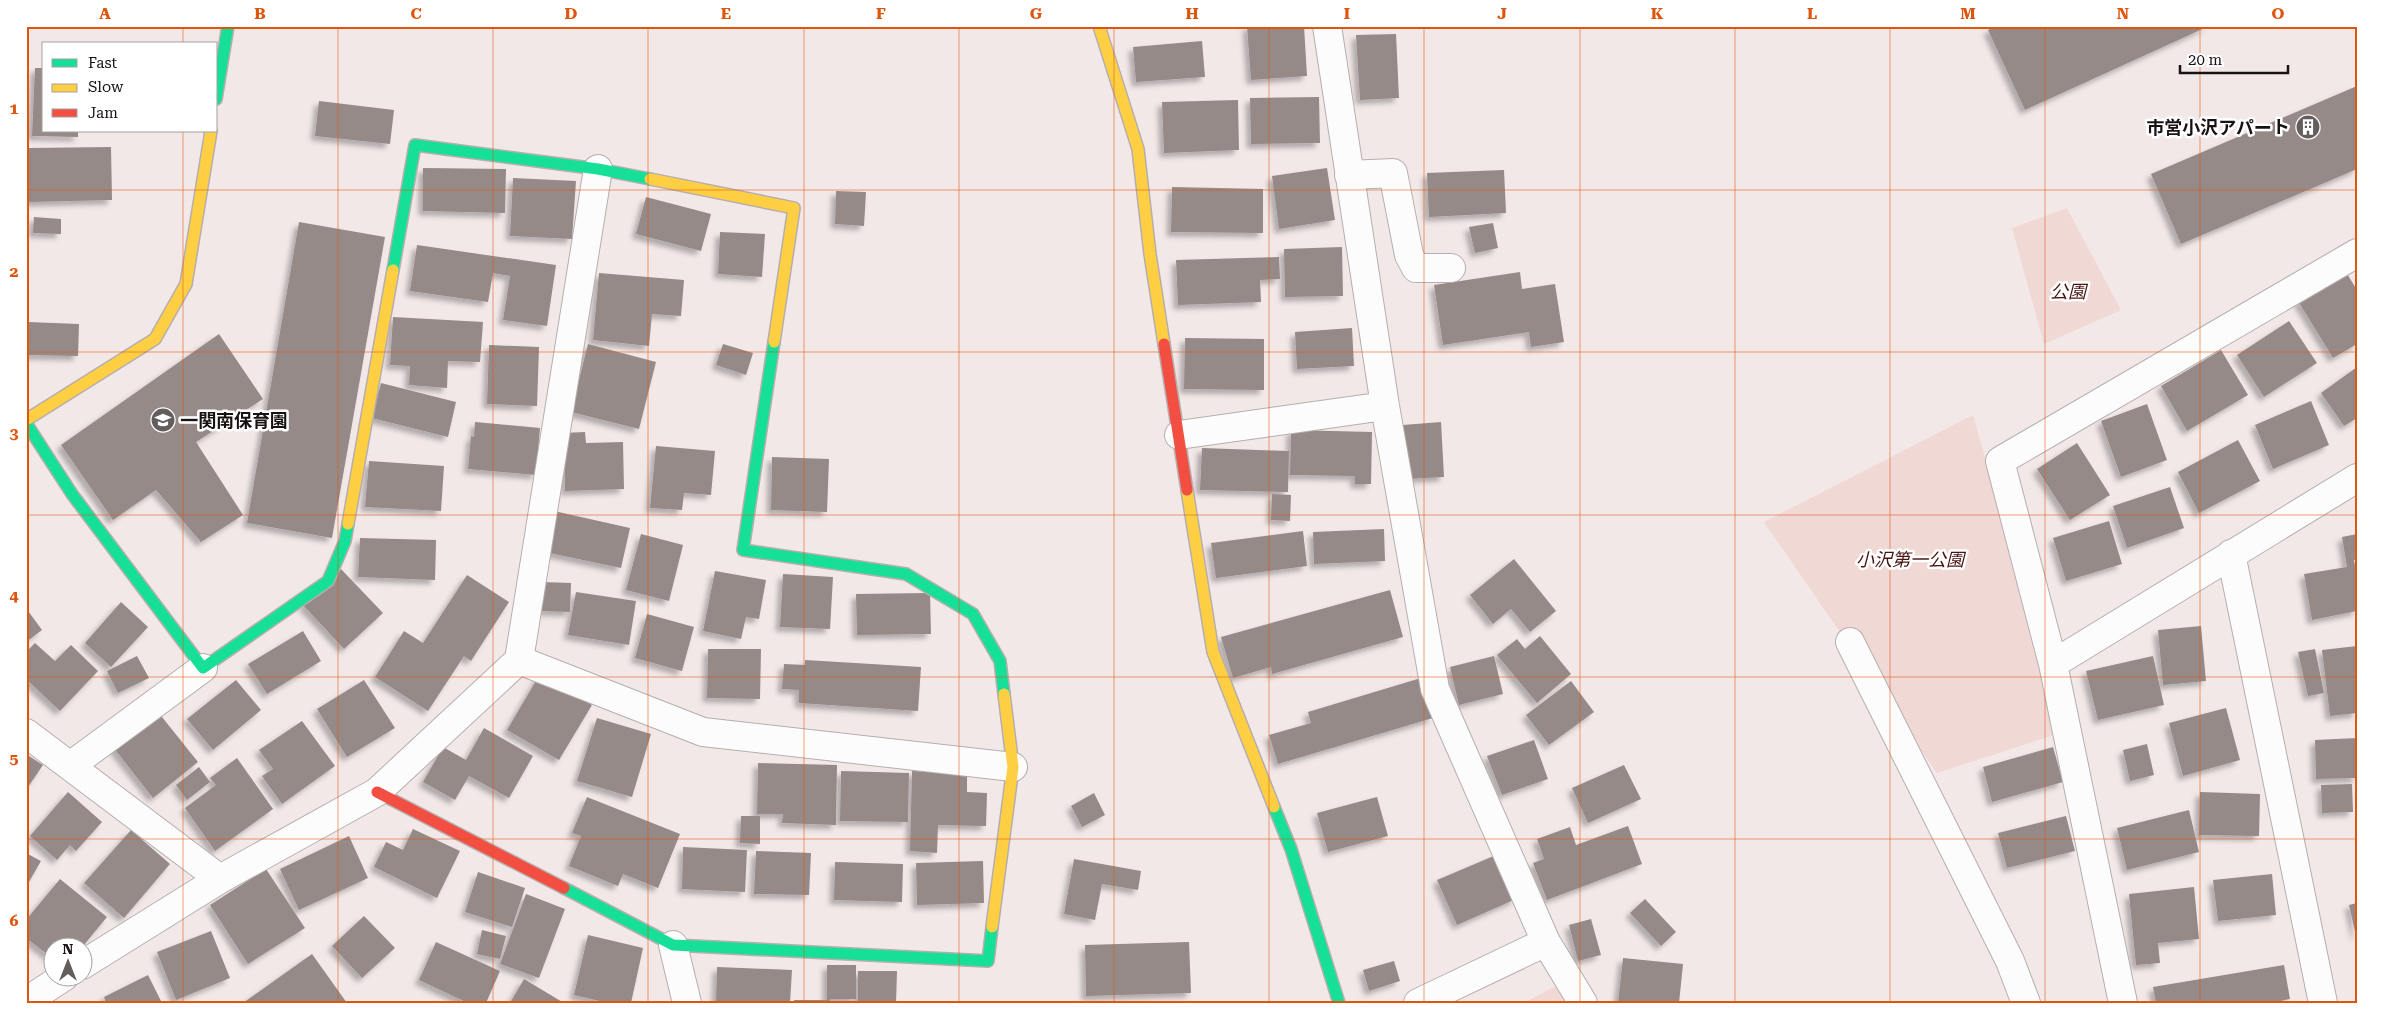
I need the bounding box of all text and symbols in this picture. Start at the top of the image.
text: A [99,4,111,23]
text: B [254,4,266,23]
text: C [410,4,422,23]
text: D [565,4,578,23]
text: E [721,4,731,23]
text: F [876,4,886,23]
text: G [1030,4,1043,23]
text: H [1185,4,1199,23]
text: I [1344,4,1350,23]
text: J [1497,4,1507,23]
text: K [1651,4,1664,23]
text: L [1807,4,1817,23]
text: M [1960,4,1976,23]
text: N [2117,4,2129,23]
text: O [2272,4,2285,23]
legend [42,42,218,132]
scale bar [2180,42,2288,74]
text: 20 m [2188,51,2223,69]
text: Fast [88,54,118,72]
text: Slow [88,78,124,96]
text: 1 [10,99,19,118]
text: Jam [88,104,118,122]
building icon: 市営小沢アパート [2295,114,2321,140]
place label: 市営小沢アパート [2146,117,2290,138]
text: 2 [10,262,19,281]
park label: 公園 [2050,281,2089,302]
school or university icon: 一関南保育園 [150,407,176,433]
place label: 一関南保育園 [180,410,288,431]
text: 3 [10,424,19,443]
park label: 小沢第一公園 [1856,549,1967,570]
text: 4 [10,586,19,605]
text: 5 [10,749,19,768]
text: 6 [10,911,19,930]
north arrow [42,936,92,986]
text: N [63,941,74,957]

